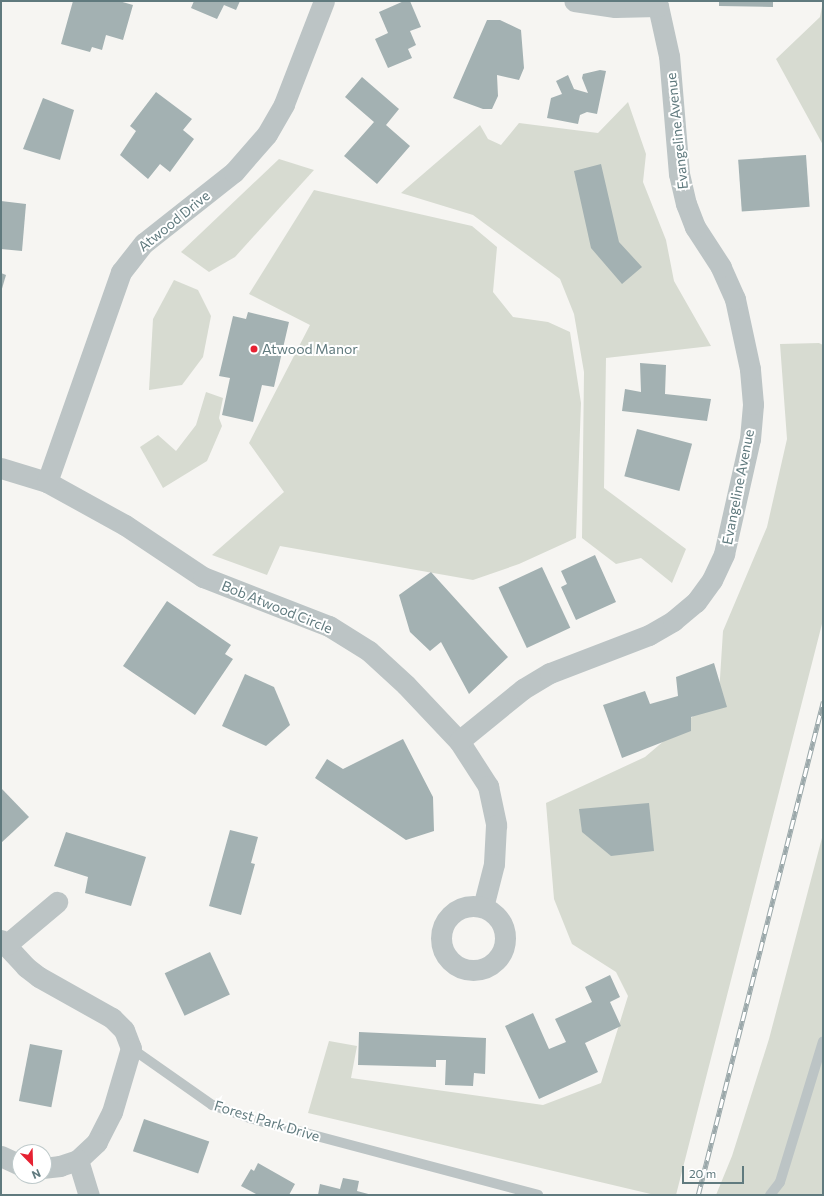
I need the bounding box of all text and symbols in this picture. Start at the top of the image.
street label: Evangeline Avenue [663,72,691,190]
street label: Atwood Drive [135,187,213,255]
place label: Atwood Manor [262,341,358,357]
marker: Atwood Manor [249,344,259,354]
street label: Evangeline Avenue [719,428,757,546]
street label: Bob Atwood Circle [219,577,335,637]
street label: Forest Park Drive [212,1097,322,1145]
north arrow [12,1144,52,1184]
scale bar [684,1158,746,1184]
text: 20 m [689,1166,716,1180]
text: N [30,1167,43,1182]

